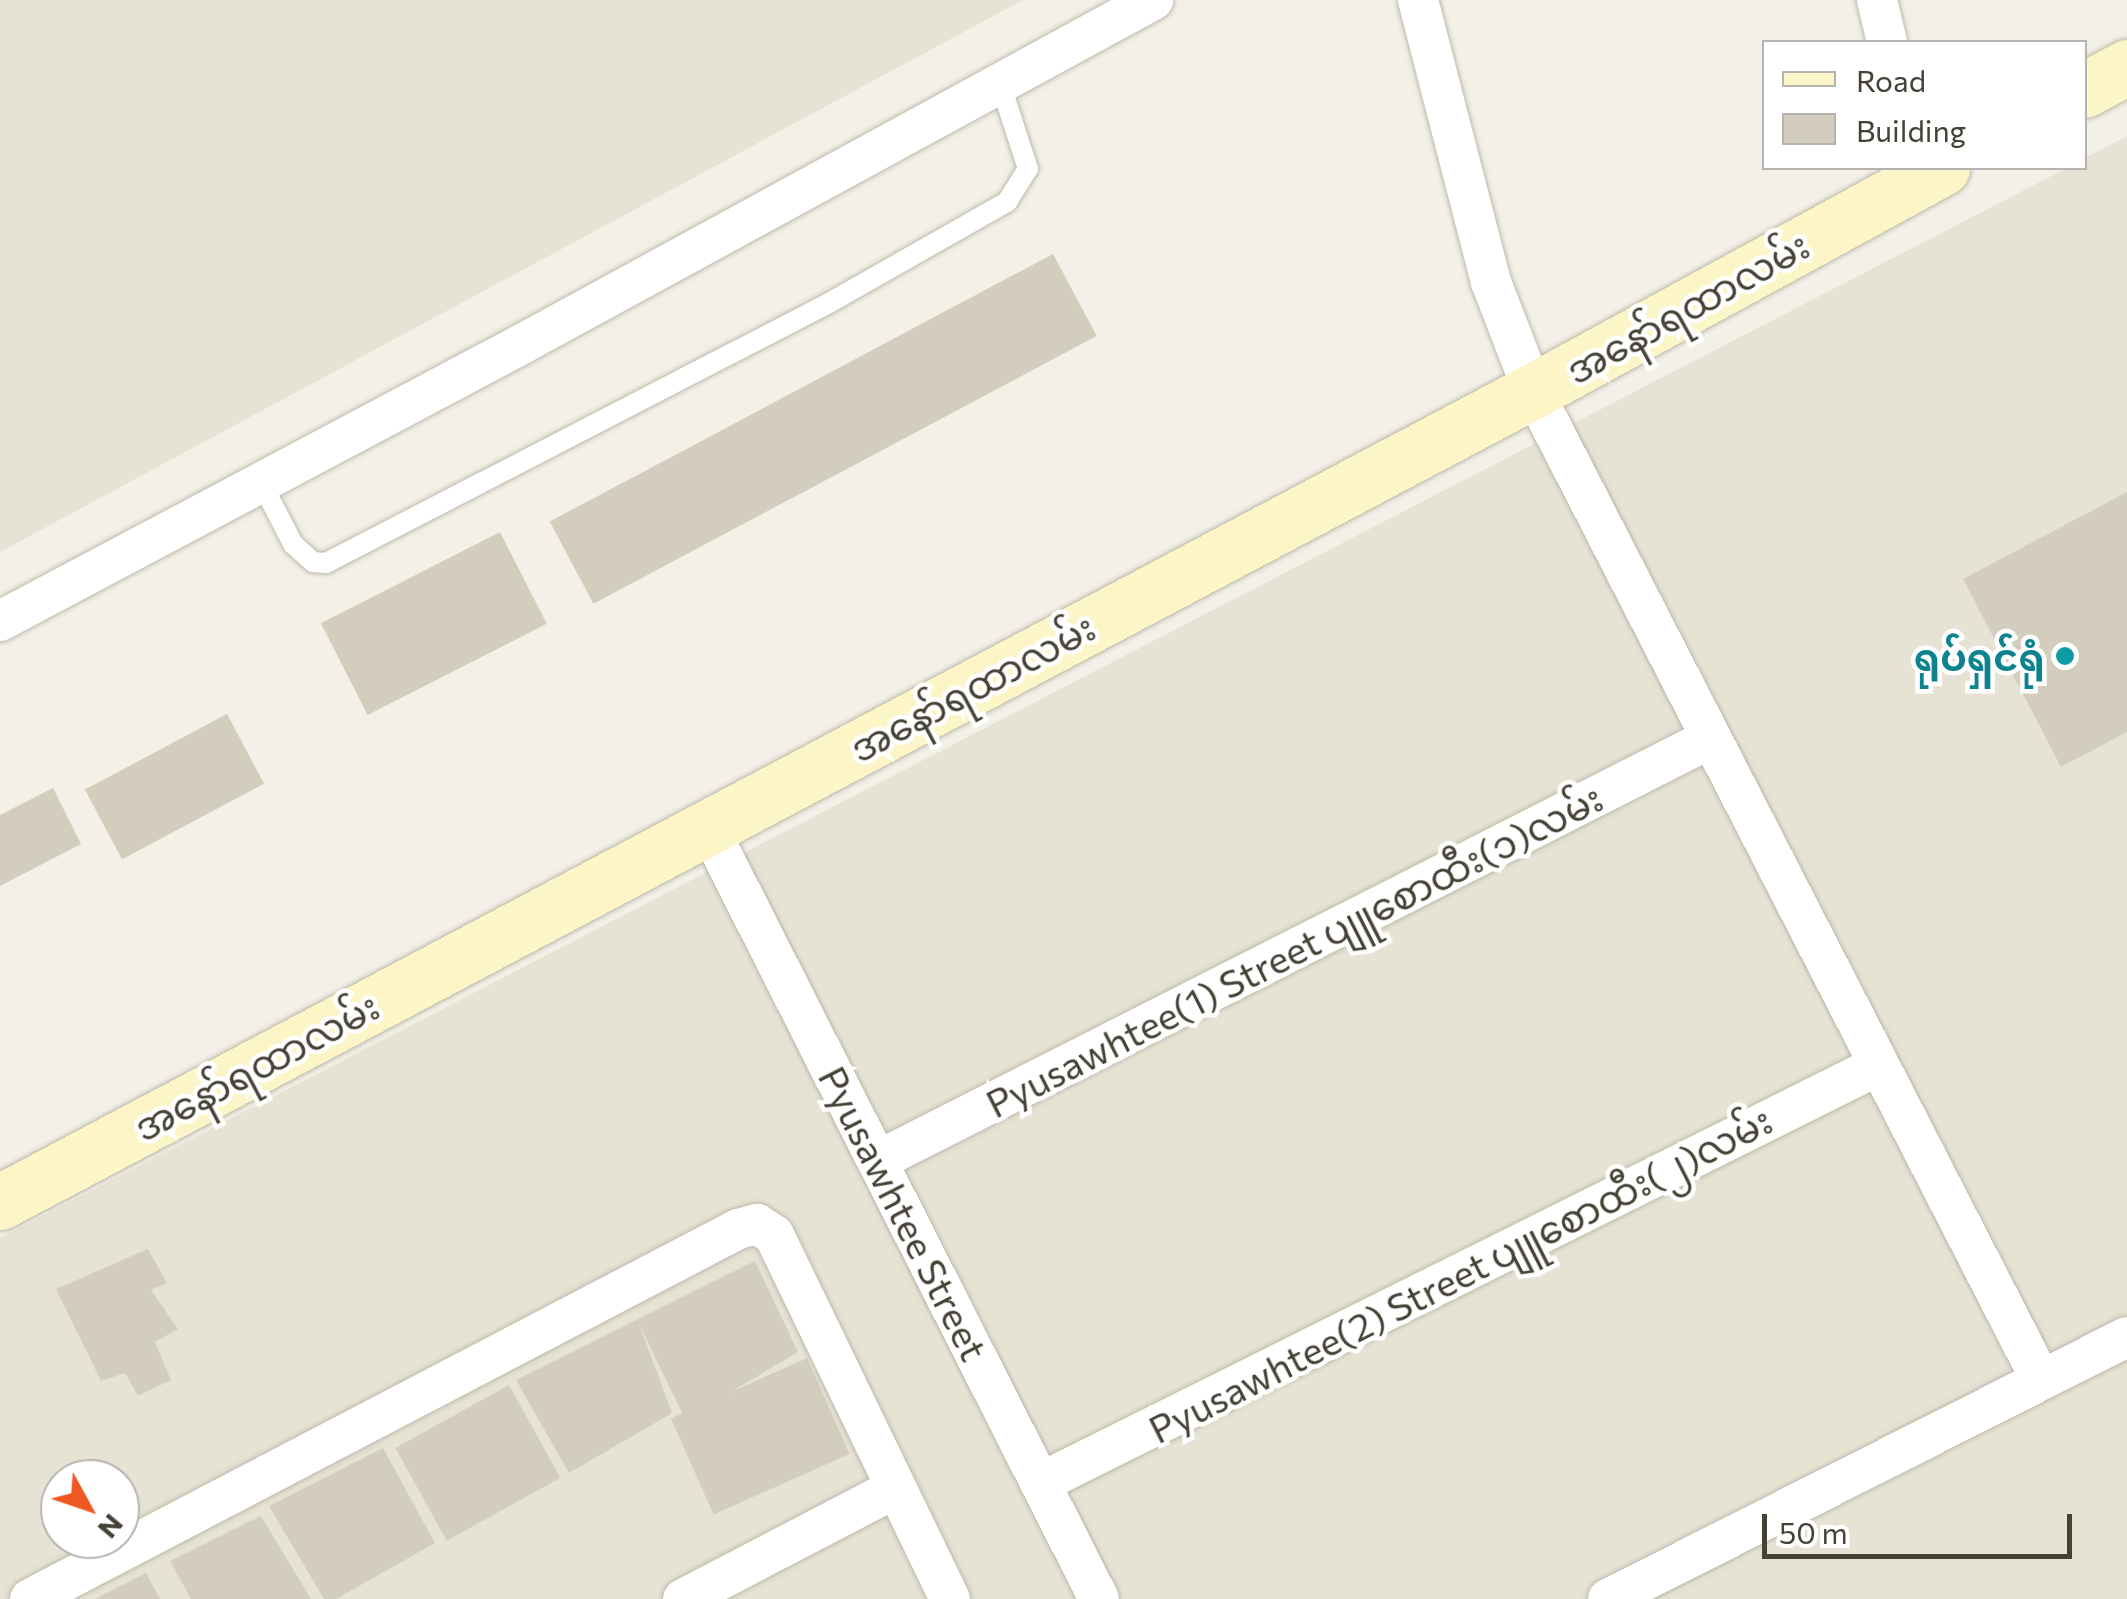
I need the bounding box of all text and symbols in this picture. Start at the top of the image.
legend [1762,40,2087,170]
text: Road [1856,61,1926,98]
text: Building [1856,111,1966,148]
street label: အနော်ရထာလမ်း [1557,221,1817,393]
street label: အနော်ရထာလမ်း [842,603,1102,771]
place label: ရုပ်ရှင်ရုံ [1914,633,2045,679]
marker: ရုပ်ရှင်ရုံ [2054,645,2076,667]
street label: Pyusawhtee(1) Street ပျူစောထီး(၁)လမ်း [978,774,1610,1126]
street label: အနော်ရထာလမ်း [126,982,386,1150]
street label: Pyusawhtee Street [810,1058,998,1368]
street label: Pyusawhtee(2) Street ပျူစောထီး(၂)လမ်း [1141,1096,1779,1452]
north arrow [40,1459,140,1559]
scale bar [1767,1494,2077,1556]
text: N [92,1508,131,1546]
text: 50 m [1779,1513,1848,1550]

